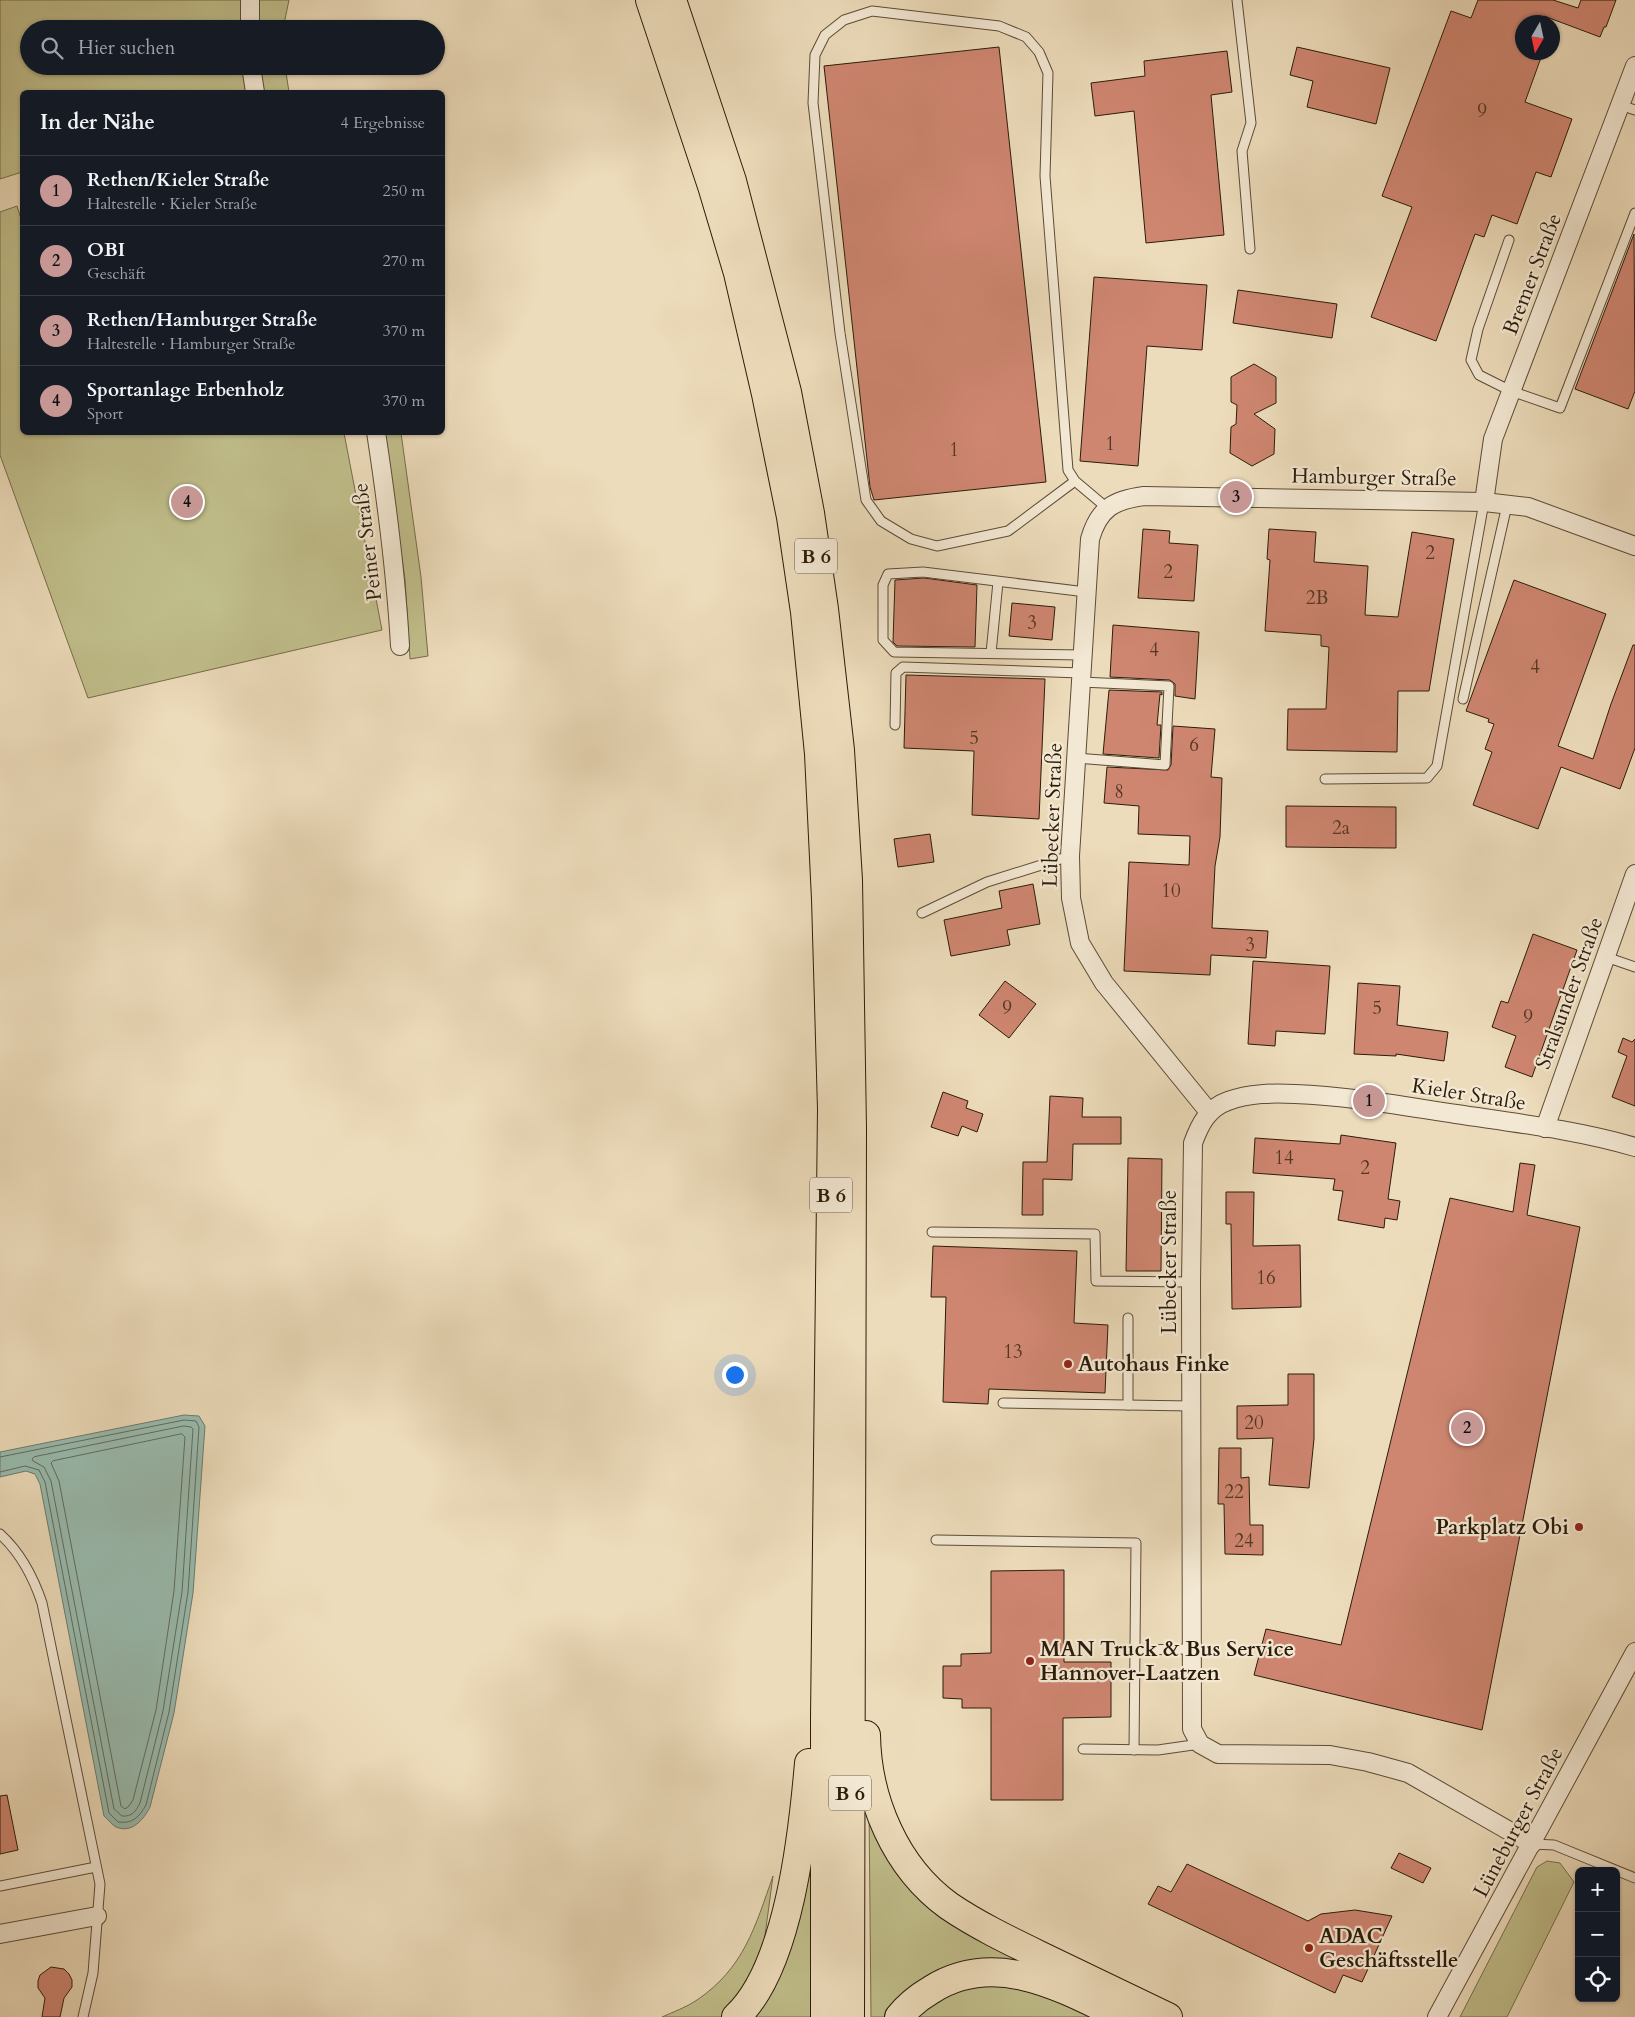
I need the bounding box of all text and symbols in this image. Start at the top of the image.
north arrow [1515,15,1560,60]
search box [20,20,445,75]
icon: search [38,34,66,62]
text: Hier suchen [78,35,175,61]
house number: 9 [1477,98,1487,124]
text: In der Nähe [40,108,155,137]
text: 4 Ergebnisse [340,112,425,134]
text: Rethen/Kieler Straße [87,167,269,193]
text: 1 [52,180,60,202]
text: 250 m [383,180,425,202]
text: Haltestelle · Kieler Straße [87,193,257,215]
street label: Bremer Straße [1496,209,1569,339]
text: OBI [87,237,125,263]
text: 2 [52,250,60,272]
text: 270 m [383,250,425,272]
text: Geschäft [87,263,145,285]
text: Rethen/Hamburger Straße [87,307,317,333]
text: 3 [52,320,60,342]
text: 370 m [383,320,425,342]
text: Haltestelle · Hamburger Straße [87,333,295,355]
text: Sportanlage Erbenholz [87,377,284,403]
text: 4 [52,390,60,412]
text: 370 m [383,390,425,412]
text: Sport [87,403,123,425]
house number: 1 [1105,431,1115,457]
house number: 1 [949,437,959,463]
street label: Hamburger Straße [1291,462,1457,493]
pin: 3 [1220,478,1252,516]
street label: Peiner Straße [346,481,389,603]
pin: 4 [171,483,203,521]
road number: B 6 [795,538,837,574]
house number: 2 [1425,540,1435,566]
house number: 2 [1163,559,1173,585]
house number: 2B [1306,585,1328,611]
house number: 3 [1027,610,1037,636]
house number: 4 [1149,637,1159,663]
house number: 4 [1530,654,1540,680]
house number: 5 [969,725,979,751]
house number: 6 [1189,732,1199,758]
street label: Lübecker Straße [1035,742,1070,888]
house number: 8 [1114,779,1124,805]
house number: 2a [1332,815,1350,841]
house number: 10 [1161,878,1181,904]
street label: Stralsunder Straße [1529,913,1610,1073]
house number: 3 [1245,932,1255,958]
house number: 9 [1002,995,1012,1021]
house number: 5 [1372,995,1382,1021]
house number: 9 [1523,1004,1533,1030]
street label: Kieler Straße [1410,1071,1528,1118]
pin: 1 [1353,1082,1385,1120]
house number: 14 [1274,1145,1294,1171]
house number: 2 [1360,1155,1370,1181]
road number: B 6 [810,1178,852,1212]
street label: Lübecker Straße [1155,1190,1184,1334]
house number: 16 [1256,1265,1276,1291]
house number: 13 [1003,1339,1023,1365]
place label: Autohaus Finke [1078,1350,1230,1379]
marker: Autohaus Finke [1062,1358,1074,1370]
your location [722,1362,748,1388]
pin: 2 [1451,1409,1483,1447]
house number: 20 [1244,1410,1264,1436]
house number: 22 [1224,1479,1244,1505]
place label: Parkplatz Obi [1436,1513,1569,1542]
marker: Parkplatz Obi [1573,1521,1585,1533]
house number: 24 [1234,1528,1254,1554]
place label: MAN Truck & Bus Service Hannover-Laatzen [1040,1635,1294,1688]
marker: MAN Truck & Bus Service Hannover-Laatzen [1024,1655,1036,1667]
street label: Lüneburger Straße [1467,1742,1570,1903]
road number: B 6 [829,1776,871,1810]
map controls [1575,1867,1620,2002]
button: + [1575,1867,1620,1912]
button: − [1575,1912,1620,1957]
place label: ADAC Geschäftsstelle [1319,1922,1458,1975]
marker: ADAC Geschäftsstelle [1303,1942,1315,1954]
button: locate [1575,1957,1620,2002]

